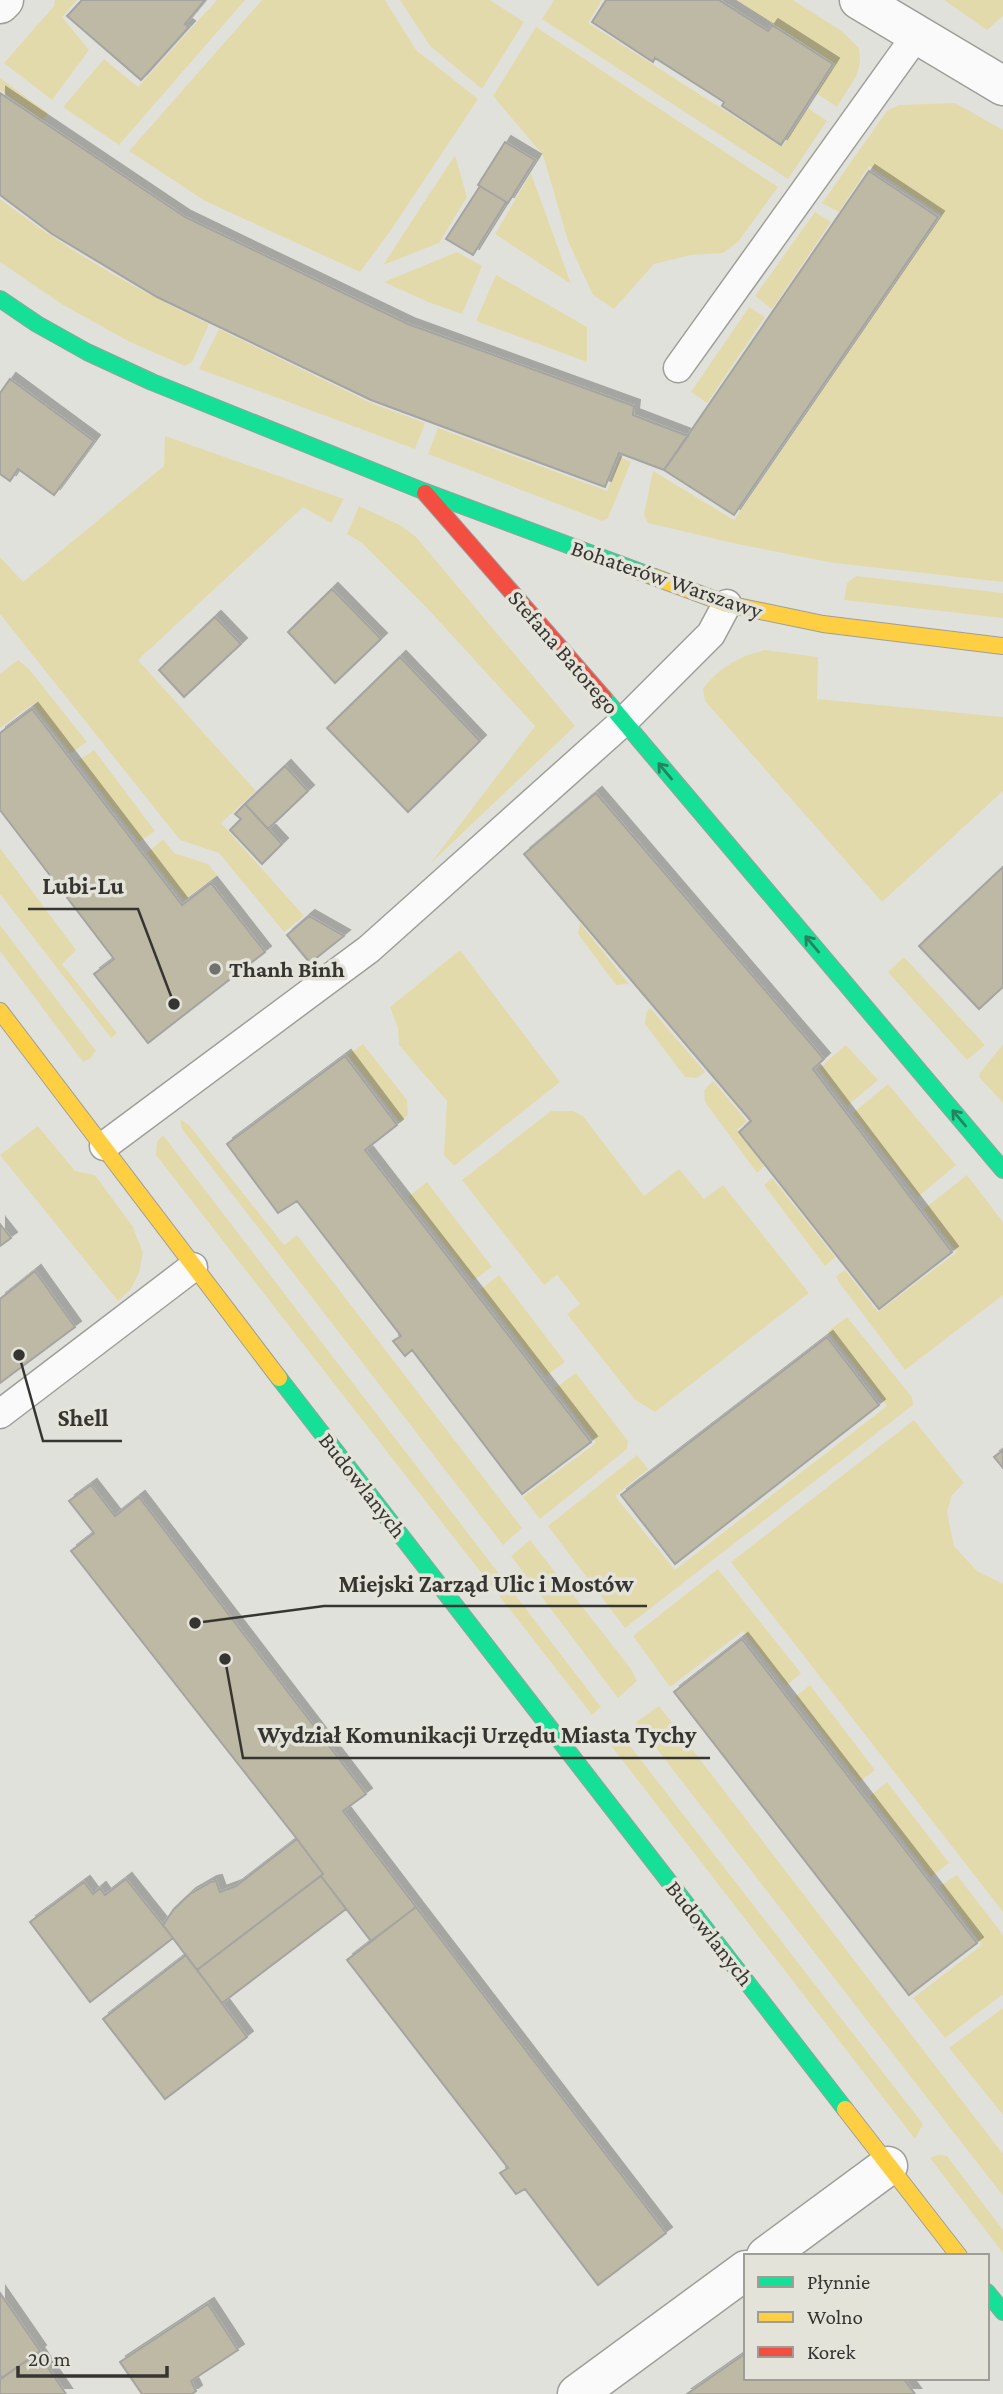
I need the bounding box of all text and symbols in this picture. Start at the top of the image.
street label: Bohaterów Warszawy [568,534,766,624]
street label: Stefana Batorego [503,585,625,719]
one-way arrow [657,762,673,780]
callout: Lubi-Lu [28,864,138,909]
text: Lubi-Lu [42,872,124,899]
one-way arrow [804,936,820,954]
place label: Thanh Binh [229,956,345,982]
marker: Thanh Binh [207,961,223,977]
one-way arrow [951,1110,967,1128]
callout: Shell [43,1396,122,1441]
text: Shell [58,1404,108,1431]
street label: Budowlanych [314,1427,412,1543]
callout: Miejski Zarząd Ulic i Mostów [324,1561,647,1606]
text: Miejski Zarząd Ulic i Mostów [339,1570,634,1598]
callout: Wydział Komunikacji Urzędu Miasta Tychy [243,1713,710,1758]
text: Wydział Komunikacji Urzędu Miasta Tychy [257,1721,697,1749]
street label: Budowlanych [661,1875,759,1991]
legend [744,2254,989,2380]
text: Płynnie [807,2270,870,2294]
text: Wolno [807,2305,863,2329]
scale bar [18,2334,166,2378]
text: Korek [807,2340,856,2364]
text: 20 m [28,2347,71,2371]

